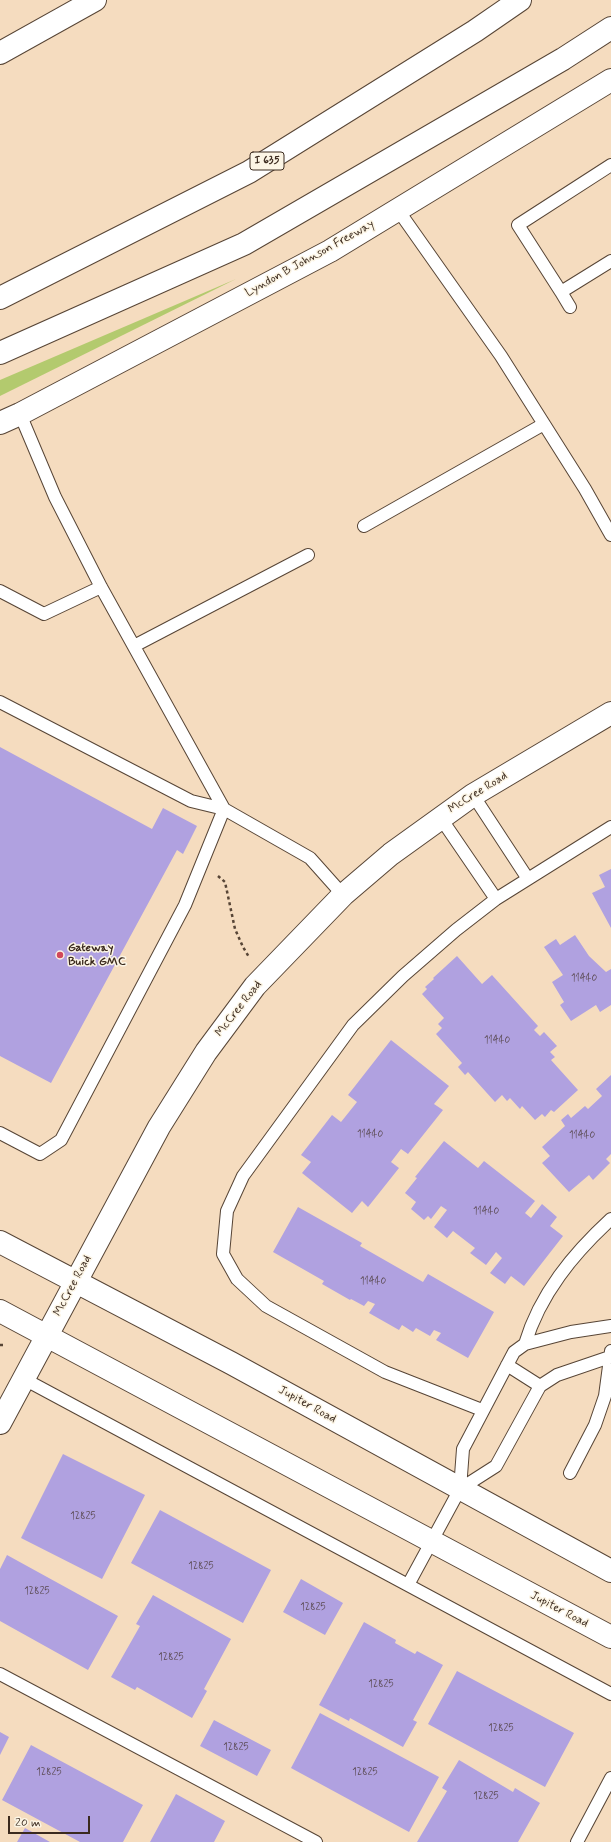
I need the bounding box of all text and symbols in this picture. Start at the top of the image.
road number: I 635 [250,152,284,170]
street label: Lyndon B Johnson Freeway [243,218,377,300]
street label: McCree Road [446,769,510,817]
place label: Gateway Buick GMC [68,941,126,969]
marker: Gateway Buick GMC [55,950,65,960]
house number: 11440 [571,973,597,985]
street label: McCree Road [213,978,265,1040]
house number: 11440 [484,1035,510,1047]
house number: 11440 [357,1129,383,1141]
house number: 11440 [569,1130,595,1142]
house number: 11440 [473,1206,499,1218]
street label: McCree Road [51,1253,95,1319]
house number: 11440 [360,1276,386,1288]
street label: Jupiter Road [276,1383,338,1427]
house number: 12825 [70,1511,96,1523]
house number: 12825 [188,1561,214,1573]
house number: 12825 [24,1586,50,1598]
street label: Jupiter Road [527,1589,591,1631]
house number: 12825 [300,1602,326,1614]
house number: 12825 [158,1652,184,1664]
house number: 12825 [368,1679,394,1691]
house number: 12825 [488,1723,514,1735]
house number: 12825 [223,1742,249,1754]
house number: 12825 [36,1767,62,1779]
house number: 12825 [352,1767,378,1779]
house number: 12825 [473,1791,499,1803]
scale bar [10,1808,92,1834]
text: 20 m [15,1815,41,1831]

